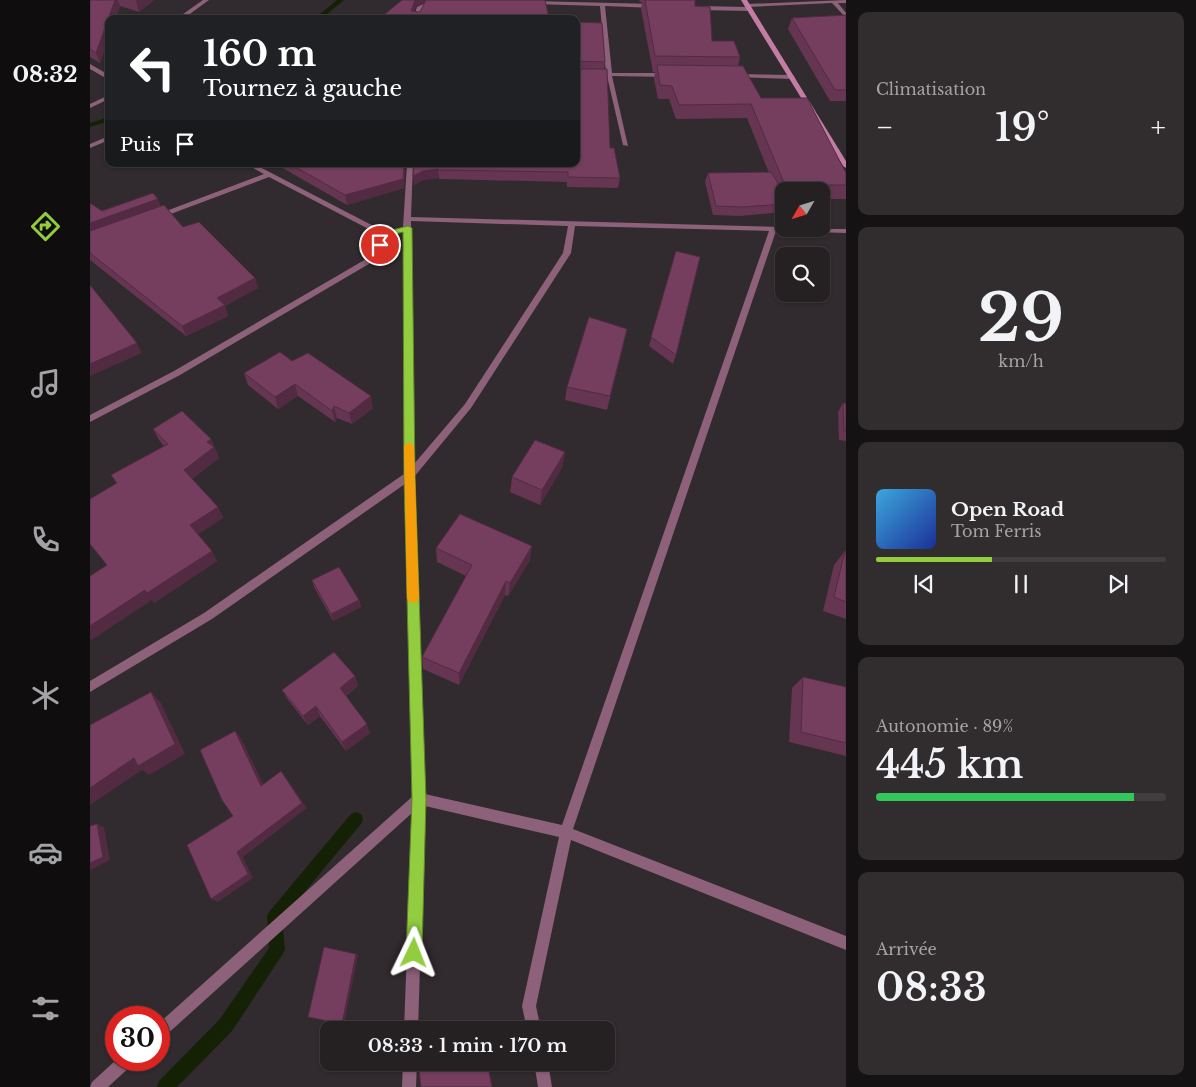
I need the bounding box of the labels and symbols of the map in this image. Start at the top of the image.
north arrow [775,182,830,238]
pin [359,224,401,266]
position arrow [387,926,439,978]
speed limit sign: 30 [105,1006,170,1071]

